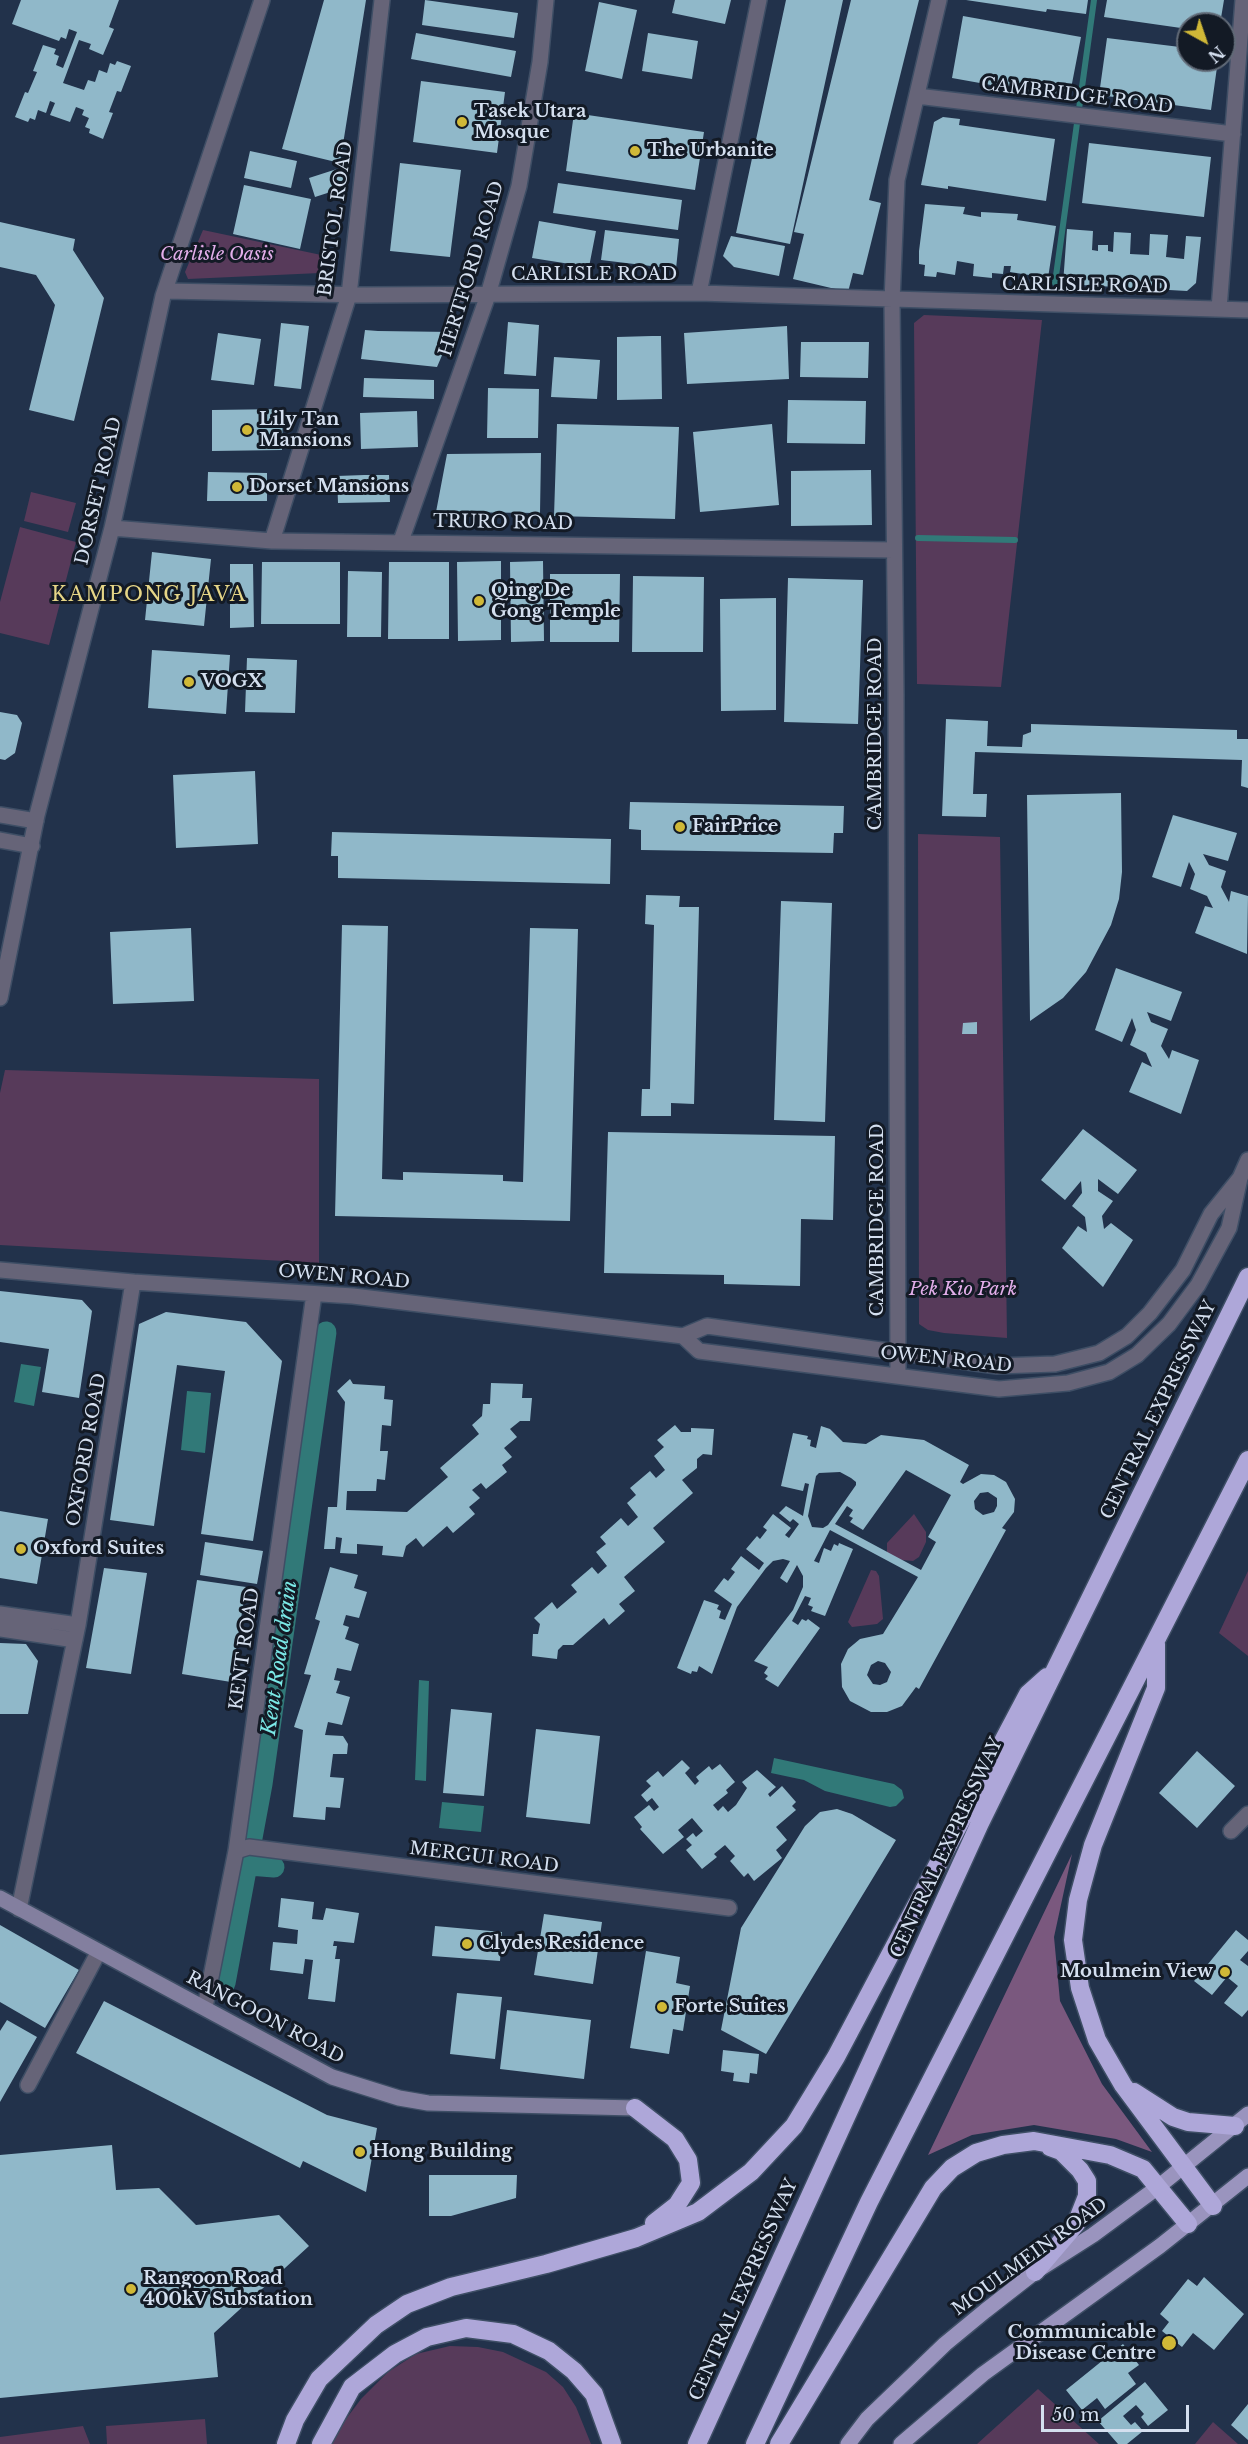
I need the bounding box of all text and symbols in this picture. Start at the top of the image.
north arrow [1176,12,1236,72]
text: N [1204,42,1228,67]
street label: CAMBRIDGE ROAD [980,74,1174,118]
place label: Tasek Utara Mosque [474,101,586,144]
marker: Tasek Utara Mosque [455,115,469,129]
street label: BRISTOL ROAD [314,140,358,298]
place label: The Urbanite [647,140,774,162]
marker: The Urbanite [628,144,642,158]
street label: HERTFORD ROAD [435,179,509,359]
park label: Carlisle Oasis [160,244,274,266]
street label: CARLISLE ROAD [511,264,677,286]
street label: CARLISLE ROAD [1002,274,1168,298]
place label: Lily Tan Mansions [259,409,351,452]
street label: DORSET ROAD [71,415,127,567]
marker: Lily Tan Mansions [240,423,254,437]
place label: Dorset Mansions [249,476,409,498]
marker: Dorset Mansions [230,480,244,494]
street label: TRURO ROAD [433,511,573,535]
place label: Qing De Gong Temple [491,580,621,622]
district label: KAMPONG JAVA [51,583,247,607]
marker: Qing De Gong Temple [472,594,486,608]
street label: CAMBRIDGE ROAD [865,637,887,831]
place label: VOGX [201,671,263,693]
marker: VOGX [182,675,196,689]
place label: FairPrice [692,816,778,838]
marker: FairPrice [673,820,687,834]
street label: CAMBRIDGE ROAD [867,1123,889,1317]
street label: OWEN ROAD [277,1260,411,1294]
park label: Pek Kio Park [909,1279,1017,1301]
street label: CENTRAL EXPRESSWAY [1097,1297,1221,1523]
street label: OWEN ROAD [879,1342,1013,1378]
street label: OXFORD ROAD [63,1372,111,1528]
place label: Oxford Suites [33,1538,164,1560]
marker: Oxford Suites [14,1542,28,1556]
water label: Kent Road drain [257,1579,303,1737]
street label: KENT ROAD [226,1587,264,1711]
street label: CENTRAL EXPRESSWAY [886,1734,1008,1962]
street label: MERGUI ROAD [408,1838,560,1878]
place label: Clydes Residence [479,1933,644,1955]
marker: Clydes Residence [460,1937,474,1951]
place label: Moulmein View [1060,1961,1213,1983]
marker: Moulmein View [1218,1965,1232,1979]
street label: RANGOON ROAD [183,1967,347,2069]
place label: Forte Suites [674,1996,786,2018]
marker: Forte Suites [655,2000,669,2014]
place label: Hong Building [372,2141,512,2163]
marker: Hong Building [353,2145,367,2159]
street label: CENTRAL EXPRESSWAY [685,2176,803,2404]
street label: MOULMEIN ROAD [948,2193,1112,2321]
place label: Rangoon Road 400kV Substation [143,2268,313,2310]
marker: Rangoon Road 400kV Substation [124,2282,138,2296]
place label: Communicable Disease Centre [1008,2322,1156,2364]
marker: Communicable Disease Centre [1160,2334,1178,2352]
scale bar [1044,2393,1192,2431]
text: 50 m [1052,2404,1100,2426]

